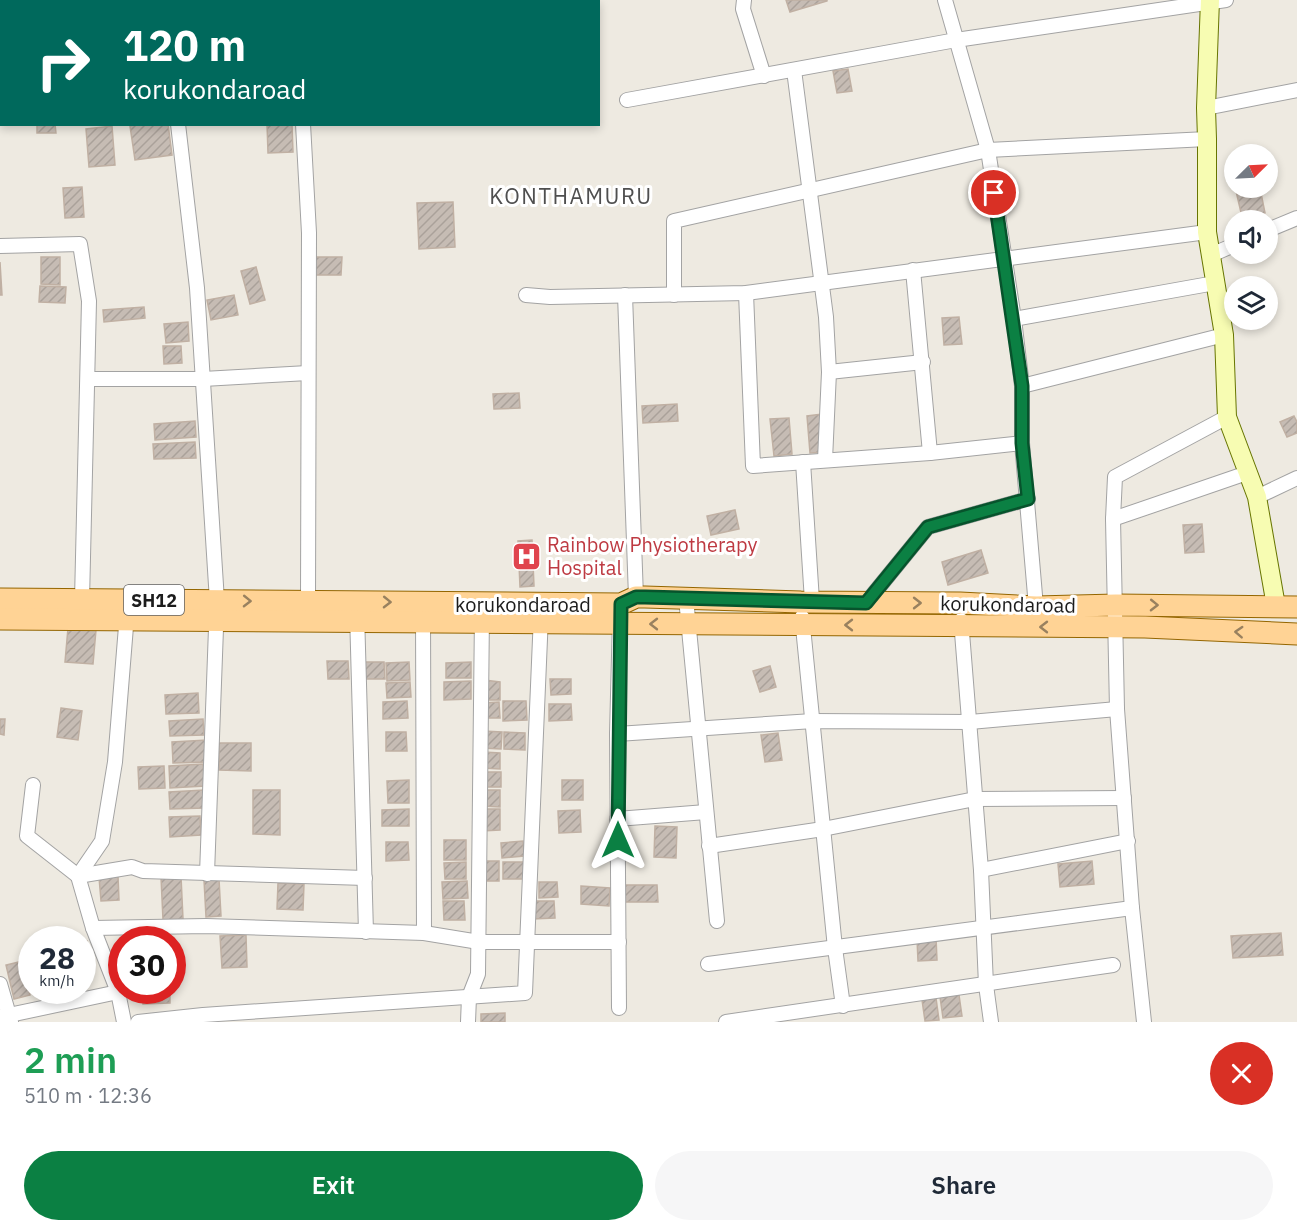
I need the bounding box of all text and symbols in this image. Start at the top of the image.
text: 120 m [123,18,246,73]
icon: right [24,24,102,102]
text: korukondaroad [123,71,306,106]
north arrow [1224,144,1278,198]
map controls [1224,144,1278,330]
pin [968,167,1019,218]
icon: arrive [977,176,1010,209]
district label: KONTHAMURU [489,181,653,210]
button: sound [1224,210,1278,264]
button: layers [1224,276,1278,330]
place label: Rainbow Physiotherapy Hospital [547,531,757,581]
hospital icon: Rainbow Physiotherapy Hospital [510,540,542,572]
road number: SH12 [124,585,184,615]
street label: korukondaroad [940,589,1076,619]
street label: korukondaroad [455,591,591,618]
one-way arrow [243,595,252,607]
one-way arrow [383,596,392,609]
one-way arrow [912,597,921,609]
one-way arrow [1149,599,1158,611]
one-way arrow [649,618,658,630]
one-way arrow [844,619,853,631]
one-way arrow [1039,620,1048,633]
one-way arrow [1234,625,1243,638]
position arrow [586,808,650,872]
speed limit sign: 30 [108,926,186,1004]
text: 28 [39,938,75,977]
text: km/h [39,971,75,990]
text: 2 min [24,1036,117,1083]
button: close [1210,1042,1273,1105]
text: 510 m · 12:36 [24,1082,152,1109]
button: Exit [24,1151,643,1220]
button: Share [655,1151,1273,1220]

